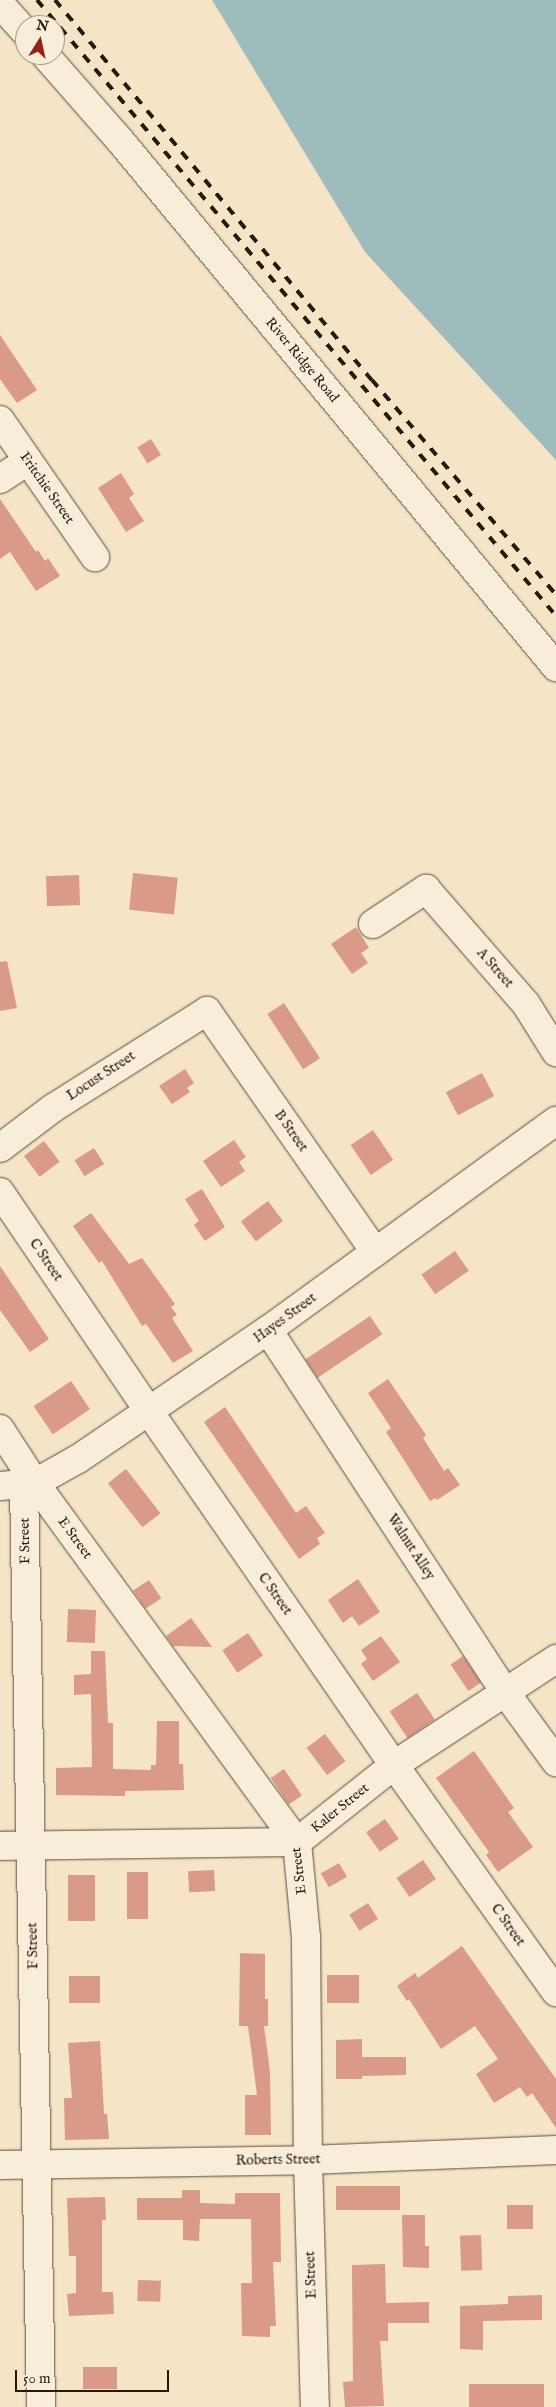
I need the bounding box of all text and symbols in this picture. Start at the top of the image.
north arrow [15,15,65,65]
text: N [35,16,50,36]
street label: River Ridge Road [262,314,342,406]
street label: Fritchie Street [16,449,78,527]
street label: A Street [473,945,517,991]
street label: Locust Street [64,1048,138,1104]
street label: B Street [271,1107,311,1155]
street label: C Street [26,1235,66,1285]
street label: Hayes Street [250,1290,320,1346]
street label: Walnut Alley [383,1511,439,1583]
street label: E Street [54,1514,96,1562]
street label: F Street [16,1517,34,1565]
street label: C Street [254,1570,296,1618]
street label: Kaler Street [308,1780,372,1836]
street label: E Street [288,1846,310,1896]
street label: C Street [487,1901,529,1949]
street label: F Street [24,1922,42,1970]
street label: Roberts Street [235,2151,321,2169]
street label: E Street [302,2251,320,2299]
scale bar [18,2360,171,2392]
text: 50 m [23,2369,51,2388]

